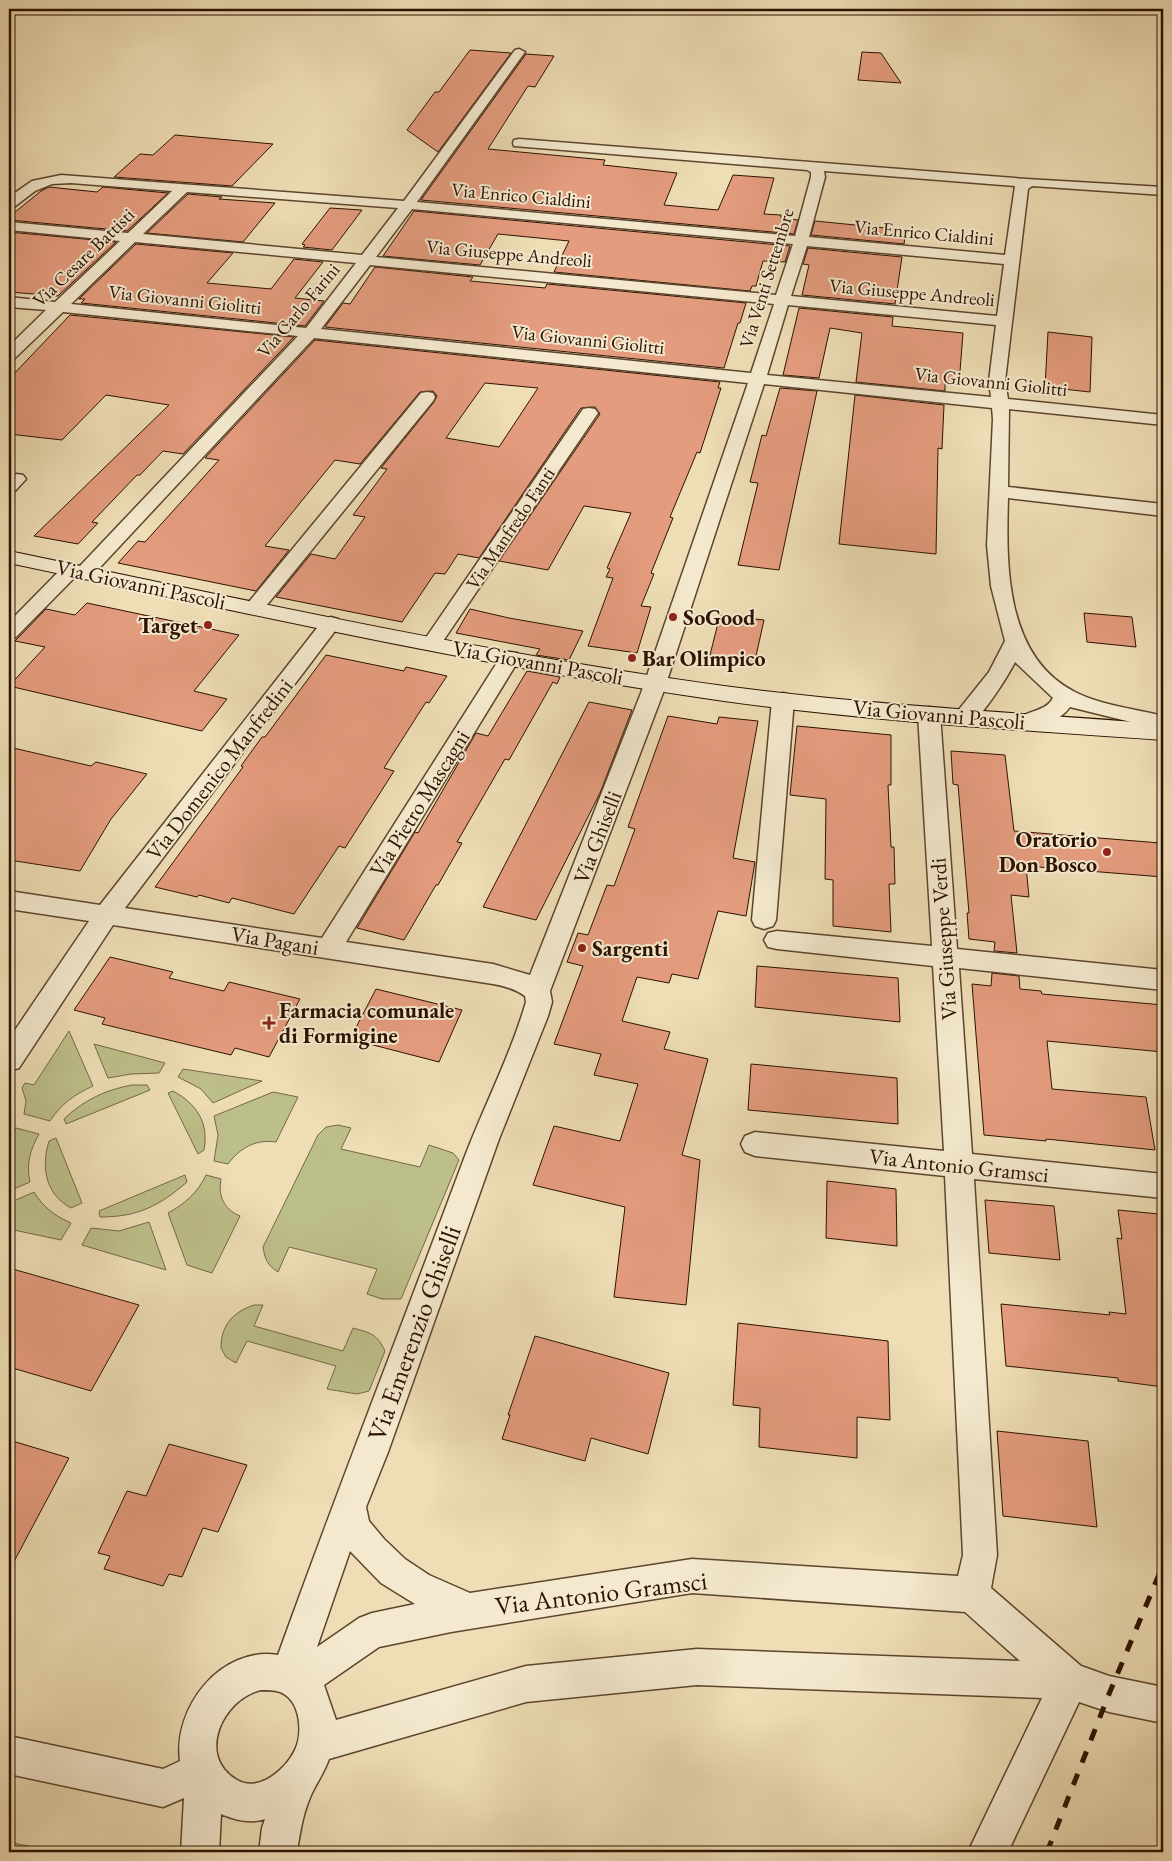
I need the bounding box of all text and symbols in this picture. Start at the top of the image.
street label: Via Enrico Cialdini [450,177,592,214]
street label: Via Cesare Battisti [27,202,140,312]
street label: Via Venti Settembre [733,205,800,351]
street label: Via Enrico Cialdini [853,214,995,251]
street label: Via Giuseppe Andreoli [425,234,593,273]
street label: Via Carlo Farini [252,258,345,363]
street label: Via Giuseppe Andreoli [828,273,996,312]
street label: Via Giovanni Giolitti [107,279,263,320]
street label: Via Giovanni Giolitti [510,319,666,360]
street label: Via Giovanni Giolitti [913,361,1069,402]
street label: Via Manfredo Fanti [460,462,561,594]
street label: Via Giovanni Pascoli [53,552,228,617]
place label: SoGood [683,603,755,632]
place label: Target [138,611,199,640]
marker: SoGood [667,611,679,623]
marker: Target [202,619,214,631]
street label: Via Giovanni Pascoli [450,633,625,692]
place label: Bar Olimpico [642,644,766,673]
marker: Bar Olimpico [626,652,638,664]
street label: Via Domenico Manfredini [139,673,299,866]
street label: Via Giovanni Pascoli [852,693,1026,736]
street label: Via Pietro Mascagni [363,724,476,882]
street label: Via Ghiselli [566,787,628,888]
place label: Oratorio Don Bosco [999,825,1097,879]
marker: Oratorio Don Bosco [1101,846,1113,858]
street label: Via Giuseppe Verdi [923,857,964,1021]
street label: Via Pagani [229,919,321,962]
place label: Sargenti [592,934,669,963]
marker: Sargenti [576,942,588,954]
place label: Farmacia comunale di Formigine [279,996,454,1050]
marker: Farmacia comunale di Formigine [263,1017,275,1029]
street label: Via Antonio Gramsci [868,1142,1050,1189]
street label: Via Emerenzio Ghiselli [359,1221,469,1445]
street label: Via Antonio Gramsci [493,1563,709,1623]

